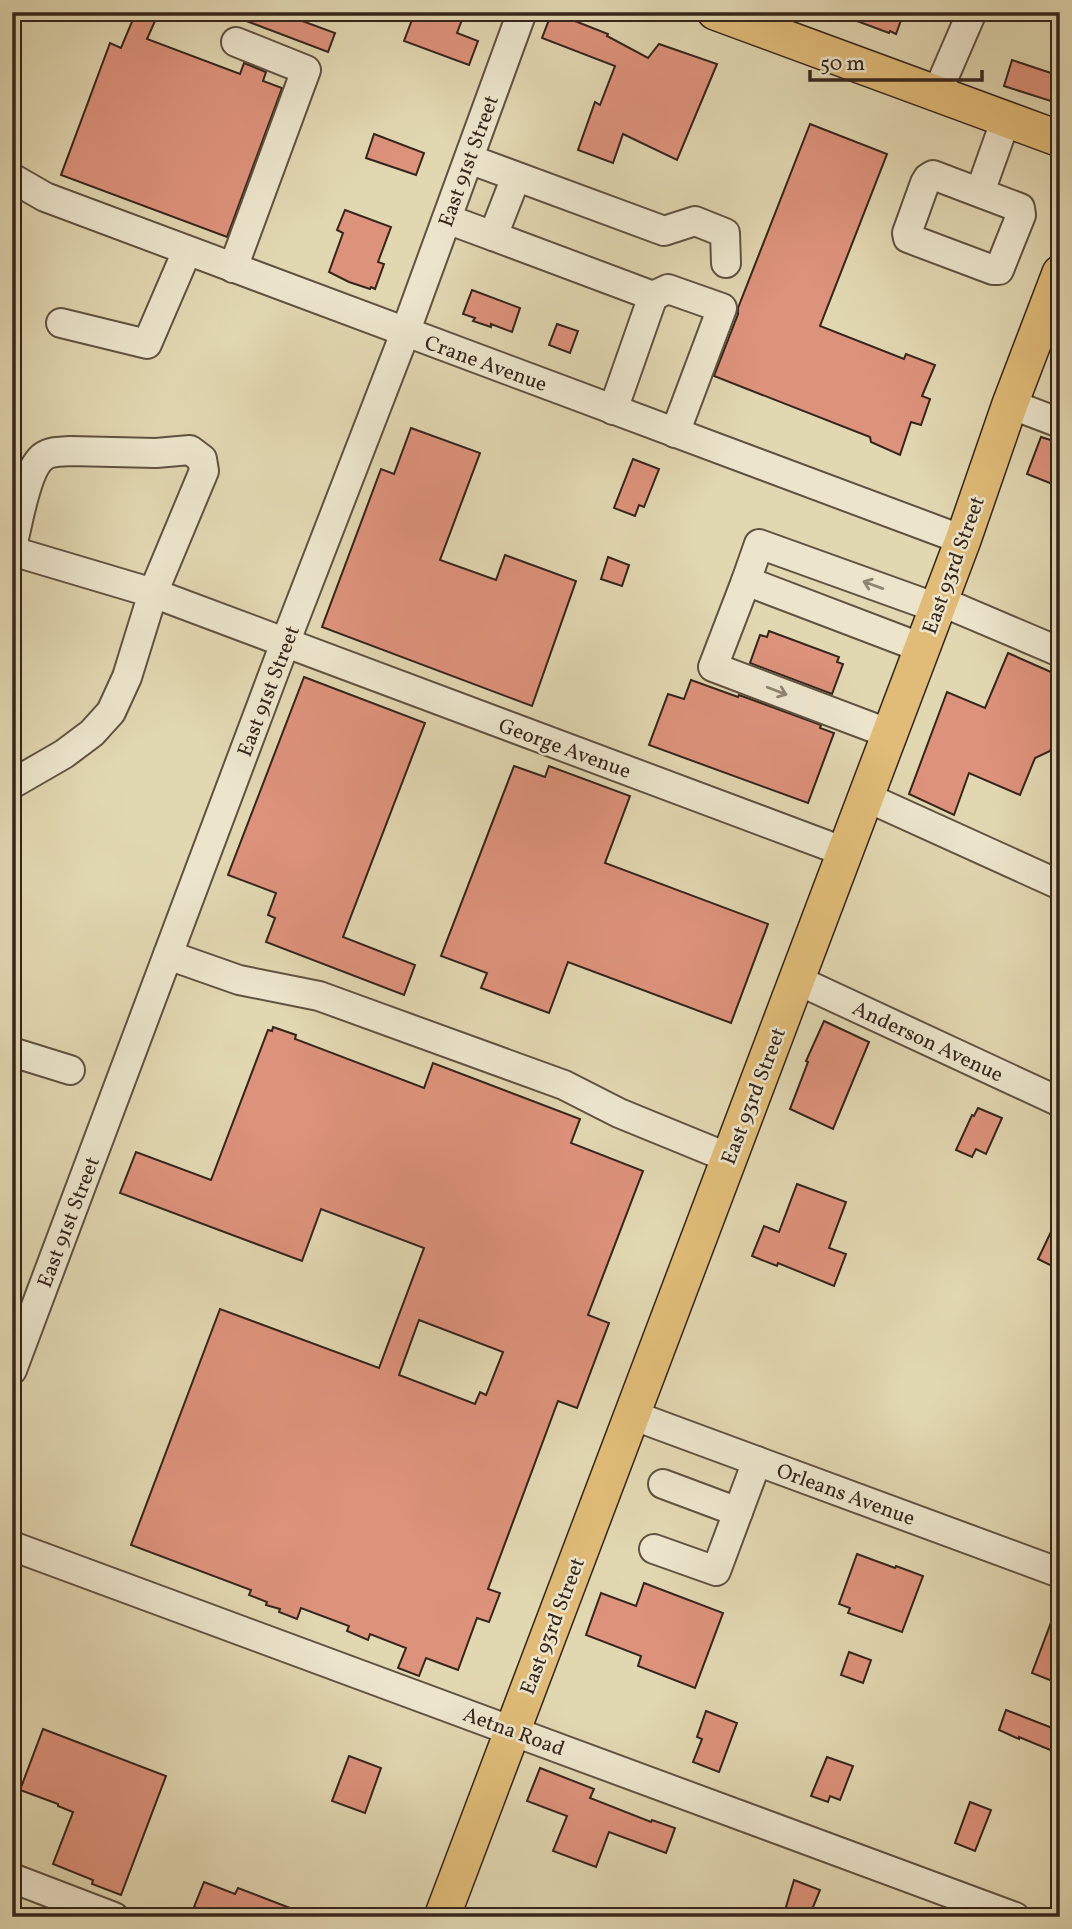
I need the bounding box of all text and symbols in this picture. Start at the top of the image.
scale bar [810,38,981,82]
text: 50 m [820,50,865,79]
street label: East 91st Street [432,92,507,231]
street label: Crane Avenue [420,329,551,400]
street label: East 93rd Street [916,493,993,638]
one-way arrow [863,578,885,590]
street label: East 91st Street [231,622,308,761]
one-way arrow [766,686,788,699]
street label: George Avenue [494,712,635,787]
street label: Anderson Avenue [847,995,1008,1090]
street label: East 93rd Street [715,1024,794,1169]
street label: East 91st Street [31,1153,108,1292]
street label: Orleans Avenue [772,1457,919,1534]
street label: East 93rd Street [514,1554,593,1699]
street label: Aetna Road [459,1701,568,1764]

